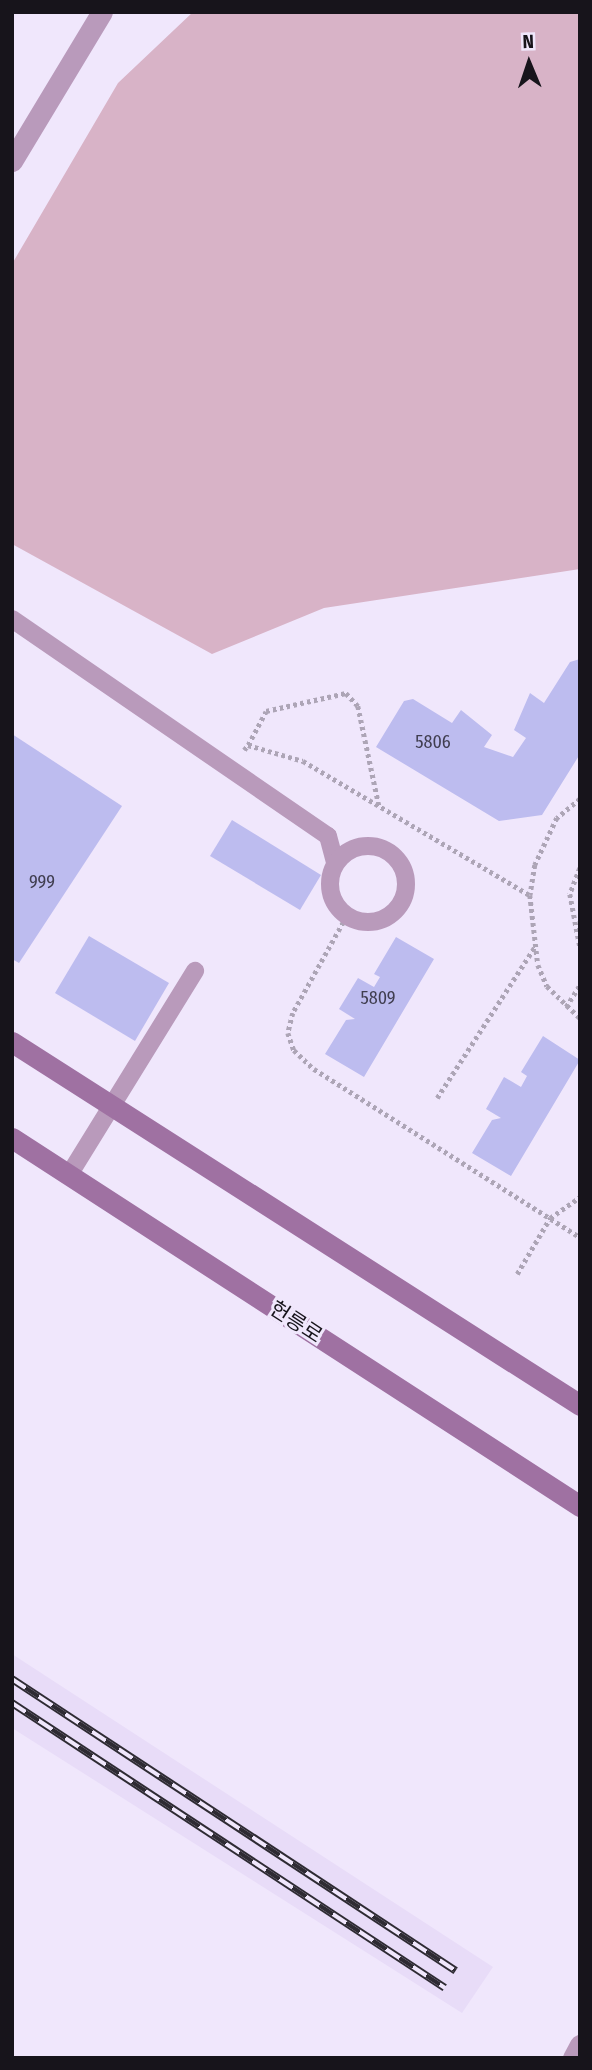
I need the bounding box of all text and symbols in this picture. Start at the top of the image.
north arrow [494,28,564,98]
text: N [522,30,534,53]
house number: 5806 [415,731,451,753]
house number: 999 [29,871,55,893]
house number: 5809 [360,987,396,1009]
street label: 헌릉로 [265,1296,327,1348]

